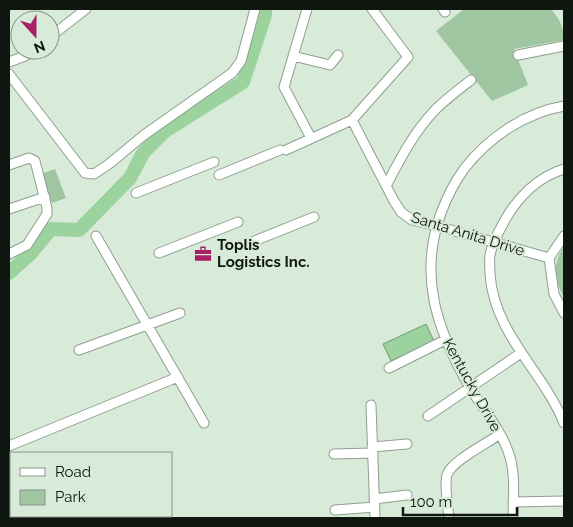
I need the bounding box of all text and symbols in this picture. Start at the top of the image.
north arrow [10,10,60,60]
text: N [32,38,48,57]
street label: Santa Anita Drive [409,208,527,260]
place label: Toplis Logistics Inc. [217,236,310,271]
office icon: Toplis Logistics Inc. [193,244,213,264]
street label: Kentucky Drive [439,335,505,435]
legend [10,452,172,517]
text: Road [55,463,91,481]
scale bar [403,484,517,516]
text: Park [55,488,86,506]
text: 100 m [410,493,452,511]

